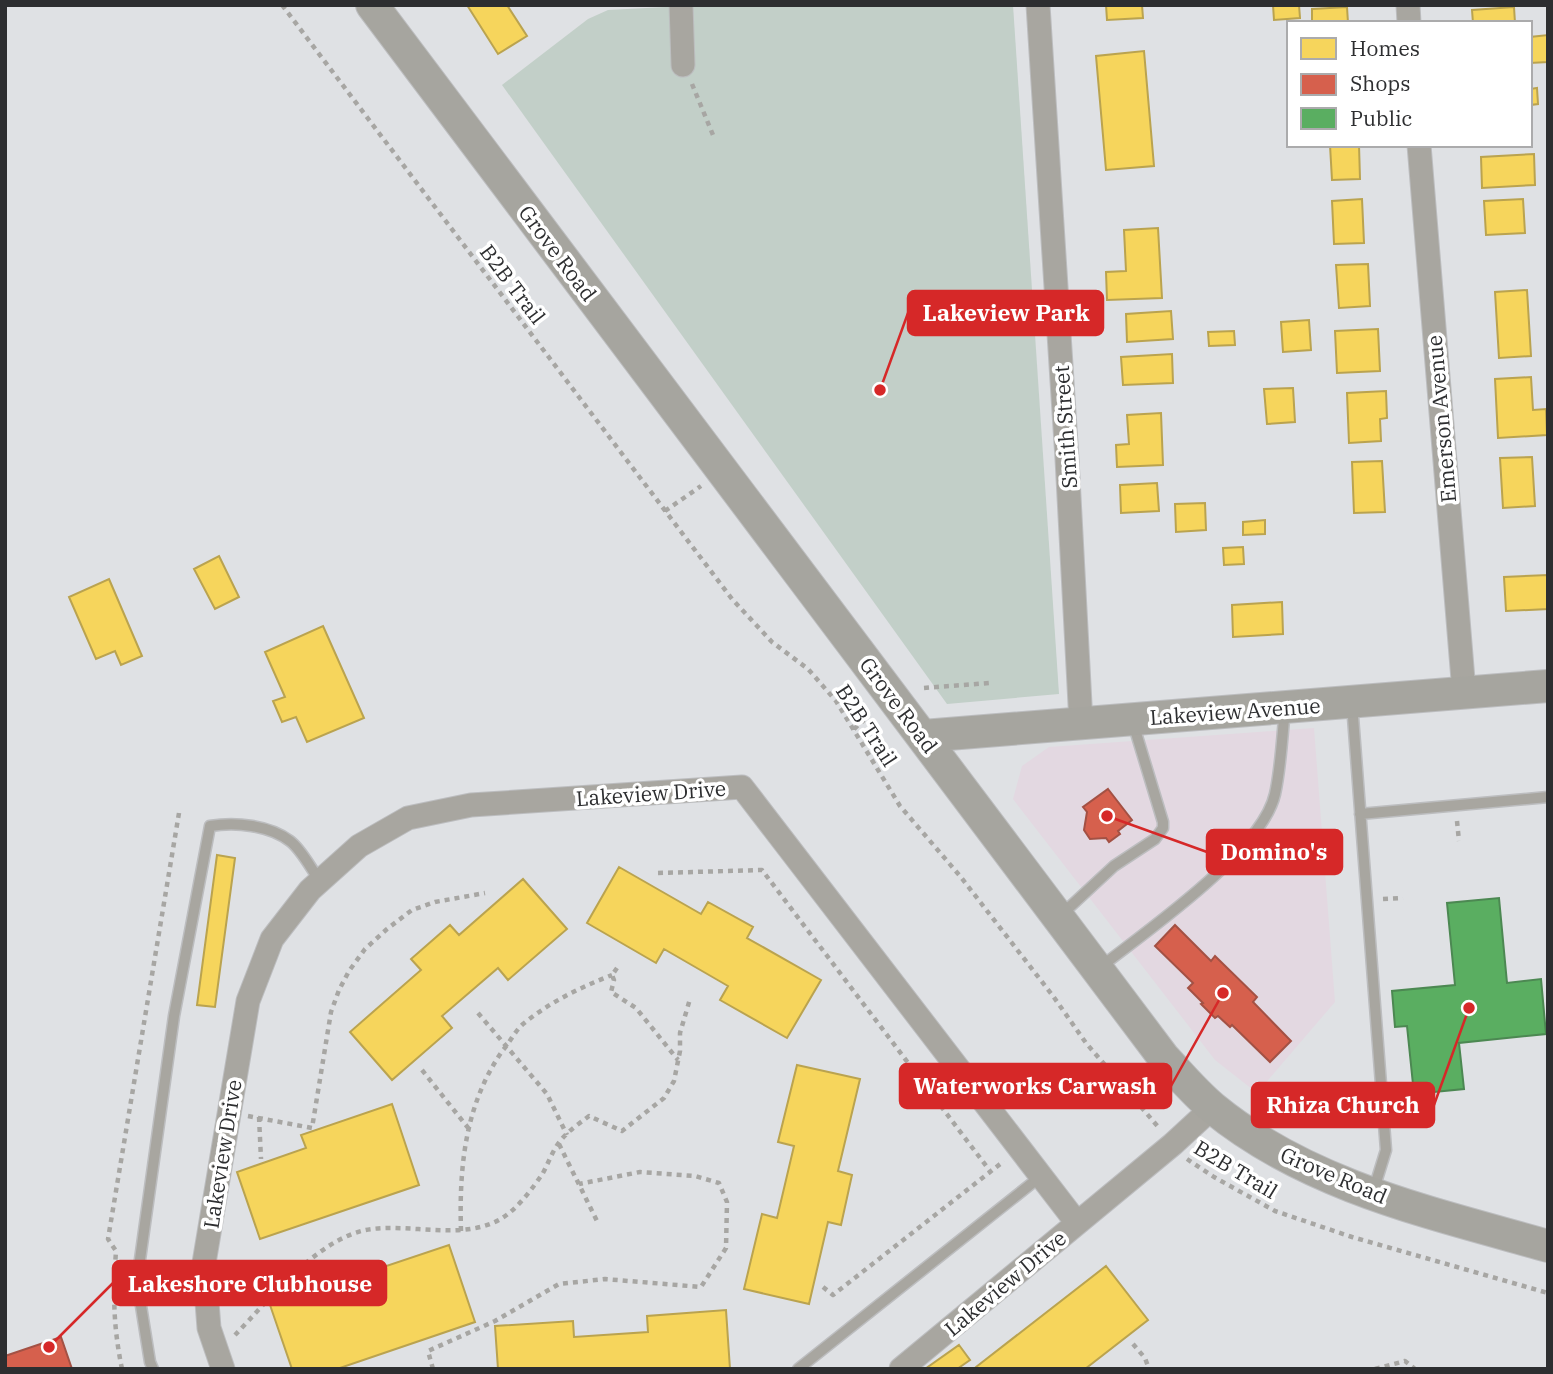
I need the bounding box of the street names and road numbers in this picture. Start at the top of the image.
street label: Grove Road [513,199,603,307]
street label: B2B Trail [474,239,552,329]
street label: Emerson Avenue [1420,334,1462,504]
street label: Smith Street [1047,364,1083,490]
street label: Grove Road [854,651,944,759]
street label: B2B Trail [830,679,904,771]
street label: Lakeview Avenue [1149,691,1321,731]
street label: Lakeview Drive [575,774,727,812]
street label: Lakeview Drive [196,1078,248,1230]
street label: B2B Trail [1189,1133,1283,1205]
street label: Grove Road [1276,1140,1392,1210]
street label: Lakeview Drive [938,1224,1072,1342]

